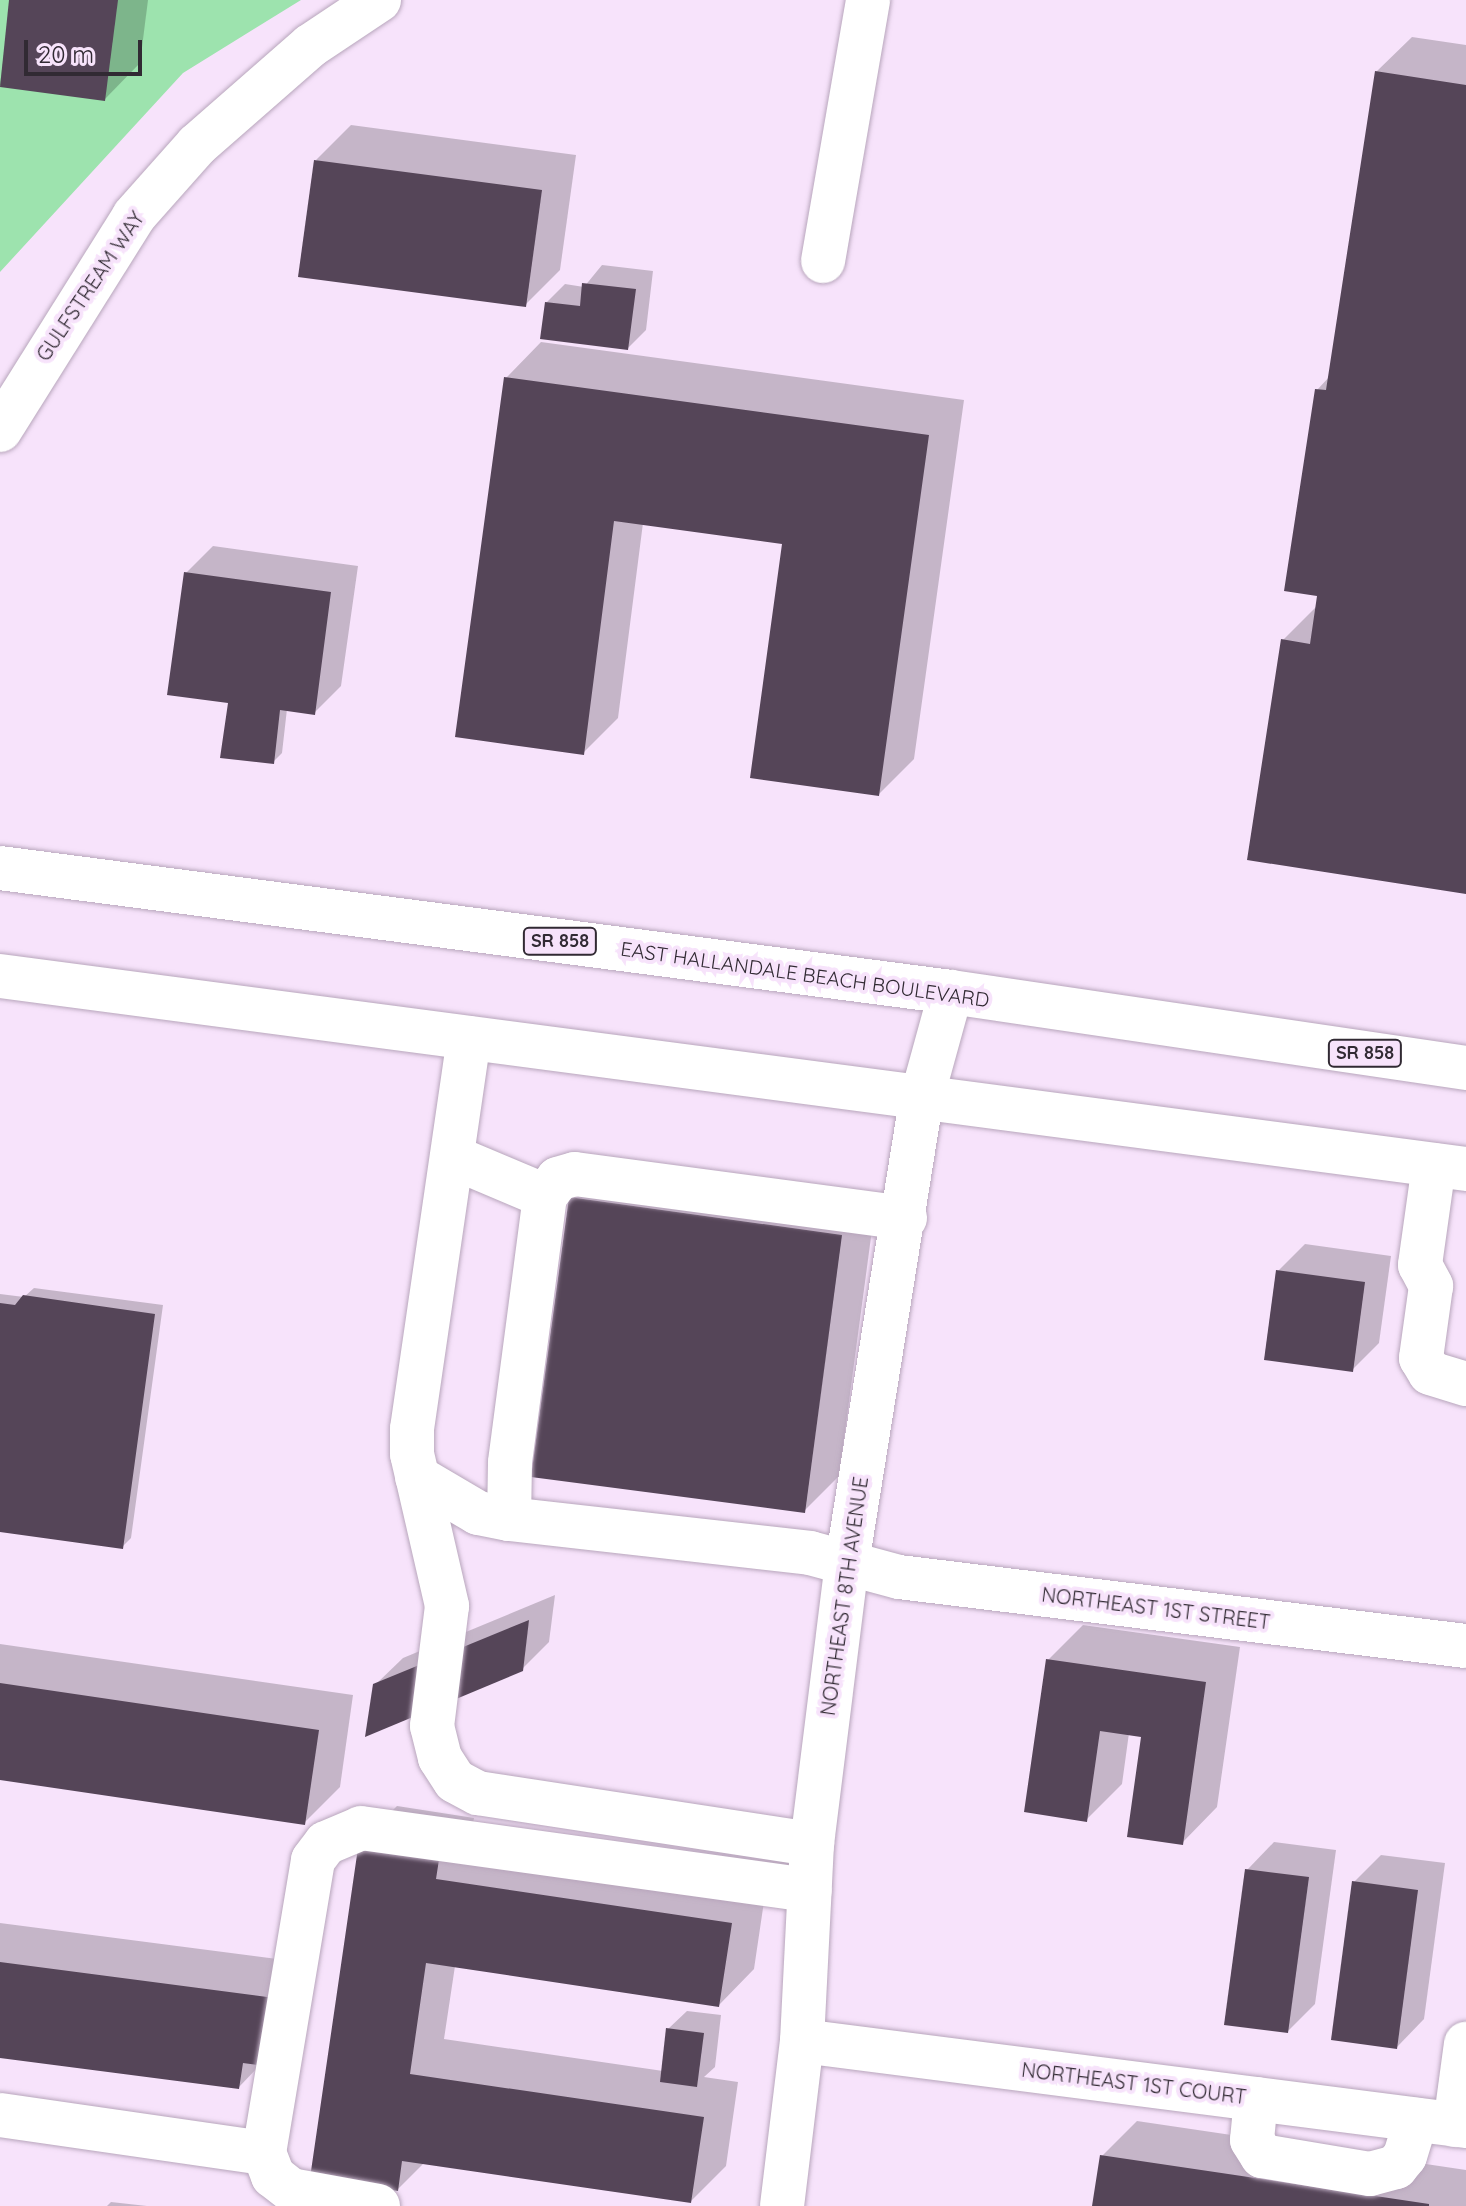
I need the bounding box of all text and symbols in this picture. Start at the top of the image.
scale bar [28,24,146,74]
text: 20 m [38,39,94,69]
street label: GULFSTREAM WAY [31,207,149,365]
road number: SR 858 [522,927,598,955]
street label: EAST HALLANDALE BEACH BOULEVARD [619,936,991,1012]
road number: SR 858 [1327,1039,1403,1067]
street label: NORTHEAST 8TH AVENUE [815,1475,873,1717]
street label: NORTHEAST 1ST STREET [1040,1582,1272,1634]
street label: NORTHEAST 1ST COURT [1020,2057,1248,2109]

